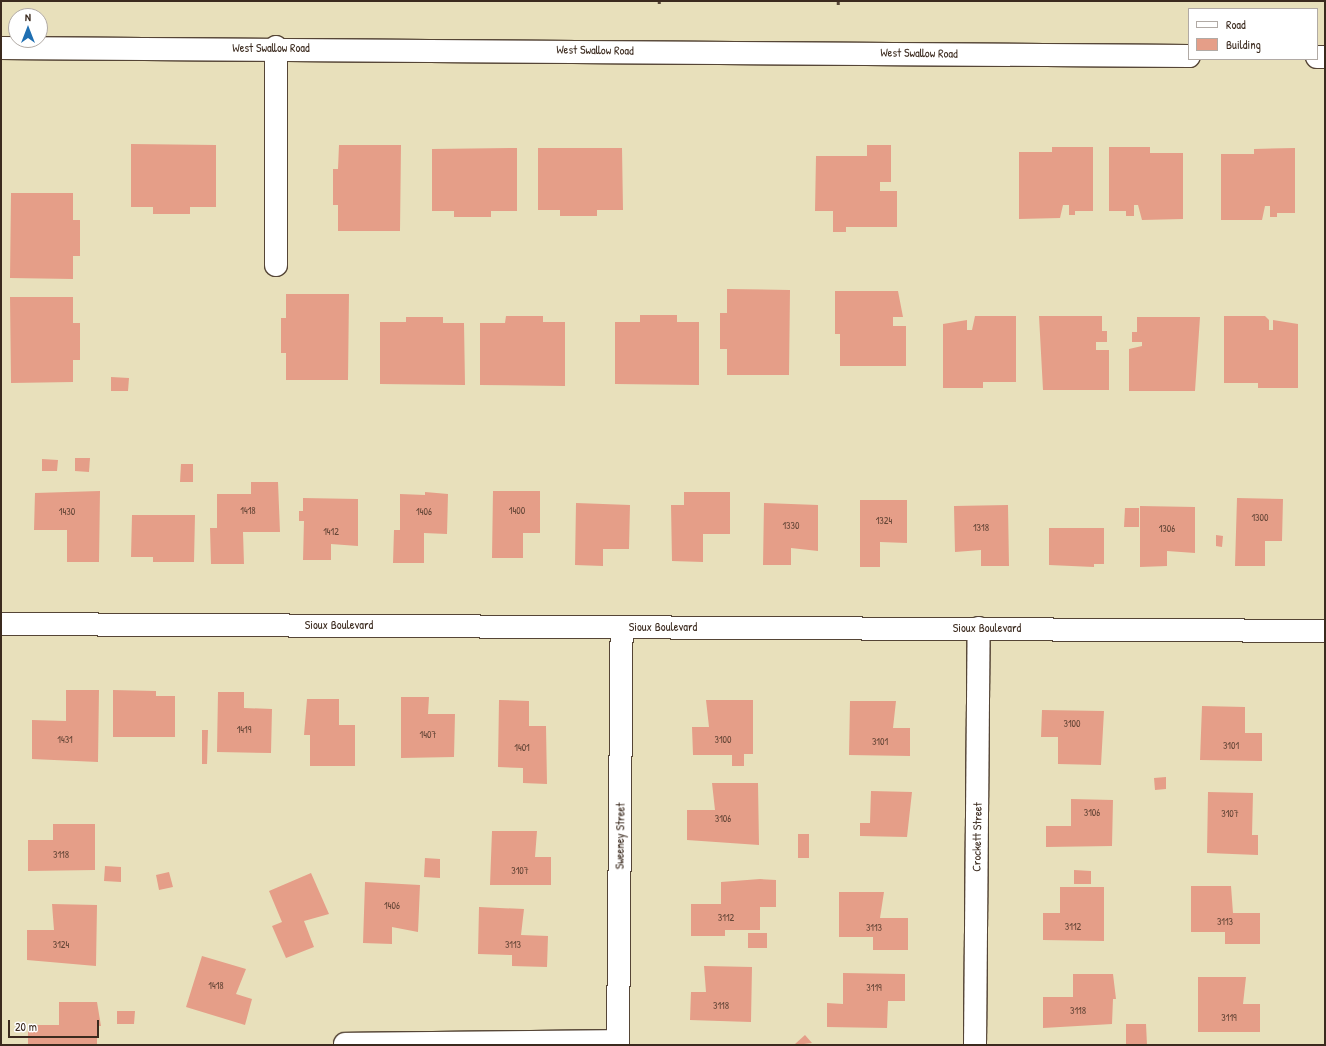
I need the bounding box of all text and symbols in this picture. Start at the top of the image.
north arrow [8,8,48,48]
legend [1188,8,1318,60]
text: N [25,10,31,24]
text: Road [1226,16,1246,33]
text: Building [1226,36,1261,53]
street label: West Swallow Road [232,41,310,55]
street label: West Swallow Road [556,42,634,58]
street label: West Swallow Road [880,45,958,61]
house number: 1418 [240,505,256,517]
house number: 1400 [509,505,525,517]
house number: 1430 [59,506,75,518]
house number: 1406 [416,506,432,518]
house number: 1300 [1251,512,1269,524]
house number: 1324 [876,515,892,527]
house number: 1330 [782,520,800,532]
house number: 1318 [973,522,989,534]
house number: 1306 [1159,523,1175,535]
house number: 1412 [323,526,339,538]
street label: Sioux Boulevard [305,618,373,632]
street label: Sioux Boulevard [629,620,697,634]
street label: Sioux Boulevard [953,621,1021,635]
house number: 3100 [1063,718,1081,730]
house number: 1419 [237,724,251,736]
house number: 1407 [420,729,436,741]
house number: 1431 [57,734,73,746]
house number: 3100 [714,734,732,746]
house number: 3101 [872,736,888,748]
house number: 3101 [1223,740,1239,752]
house number: 1401 [514,742,530,754]
street label: Crockett Street [969,802,985,872]
street label: Sweeney Street [612,803,628,869]
house number: 3106 [1084,807,1100,819]
house number: 3107 [1221,808,1239,820]
house number: 3106 [715,813,731,825]
house number: 3118 [53,849,69,861]
house number: 3107 [511,865,529,877]
house number: 1406 [384,900,400,912]
house number: 3112 [718,912,734,924]
house number: 3113 [1217,916,1233,928]
house number: 3112 [1065,921,1081,933]
house number: 3113 [866,922,882,934]
house number: 3124 [53,939,69,951]
house number: 3113 [505,939,521,951]
house number: 1418 [208,980,224,992]
house number: 3119 [866,982,882,994]
house number: 3118 [713,1000,729,1012]
house number: 3118 [1070,1005,1086,1017]
scale bar [10,1012,101,1038]
house number: 3119 [1221,1012,1237,1024]
text: 20 m [15,1018,37,1035]

